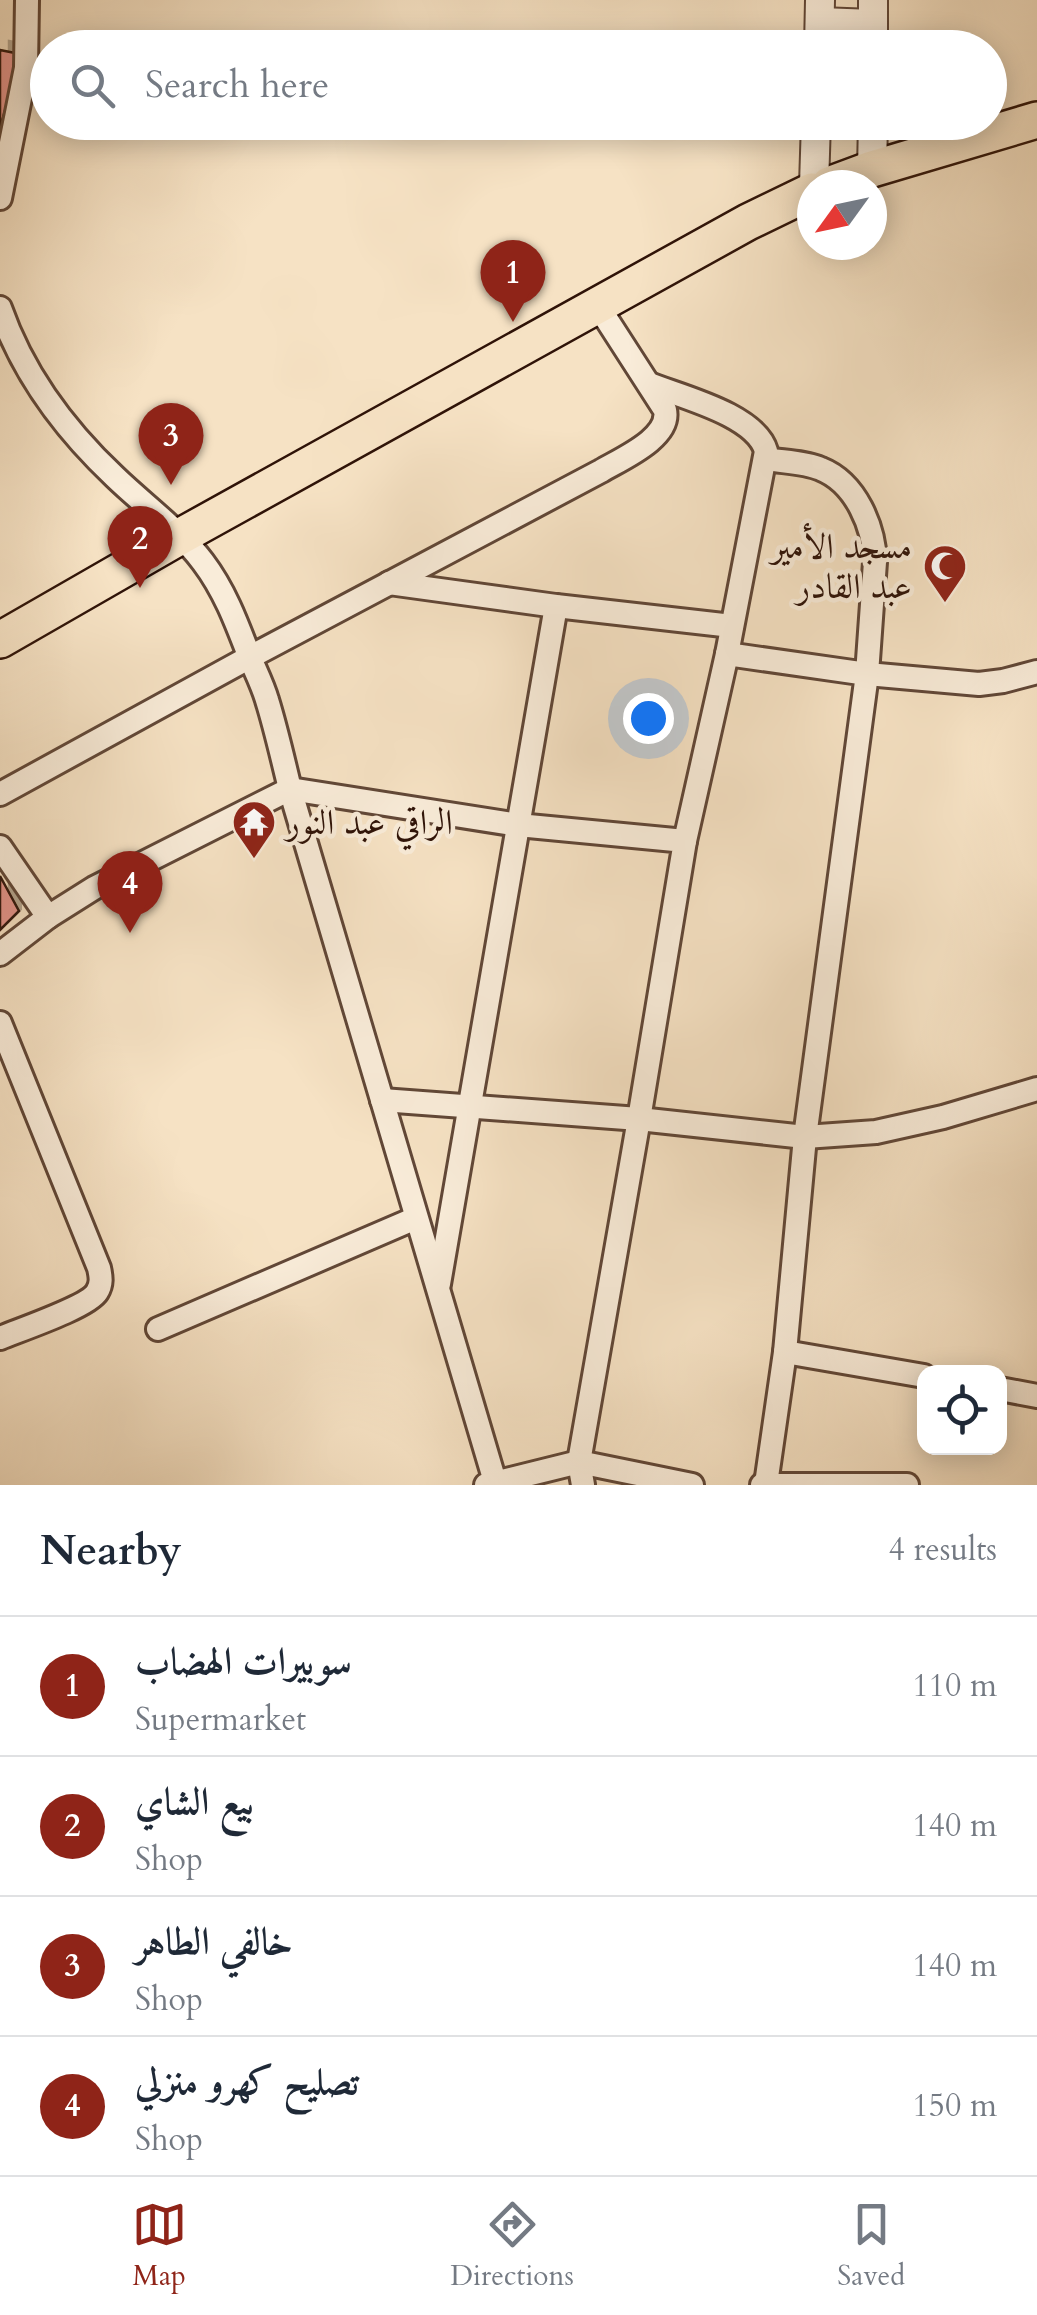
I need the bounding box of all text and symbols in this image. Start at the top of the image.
search box [30,30,1007,140]
icon: search [65,58,120,113]
text: Search here [145,59,329,111]
north arrow [797,170,887,260]
pin: 1 [480,240,546,322]
pin: 3 [138,402,204,485]
pin: 2 [108,506,172,588]
place label: مسجد الأمير عبد القادر [768,522,912,611]
mosque icon: مسجد الأمير عبد القادر [922,543,968,604]
your location [623,693,674,744]
temple icon: الراقي عبد النور [231,799,277,860]
place label: الراقي عبد النور [283,799,453,851]
pin: 4 [98,850,162,933]
map controls [917,1365,1007,1455]
button: locate [917,1365,1007,1455]
text: Nearby [40,1522,182,1579]
text: 4 results [889,1528,997,1572]
text: سوبيرات الهضاب [135,1636,352,1688]
text: 1 [64,1664,81,1708]
text: 110 m [912,1664,997,1708]
text: Supermarket [135,1698,306,1742]
text: بيع الشاي [135,1776,254,1828]
text: 2 [64,1804,81,1848]
text: 140 m [912,1804,997,1848]
text: Shop [135,1838,203,1882]
text: خالفي الطاهر [135,1916,293,1968]
text: 3 [64,1944,81,1988]
text: 140 m [912,1944,997,1988]
text: Shop [135,1978,203,2022]
text: تصليح كهرو منزلي [135,2056,359,2108]
text: 4 [64,2084,81,2128]
text: 150 m [912,2084,997,2128]
text: Shop [135,2118,203,2162]
tab: Map [132,2197,187,2295]
tab: Directions [450,2197,574,2295]
tab: Saved [837,2197,905,2295]

